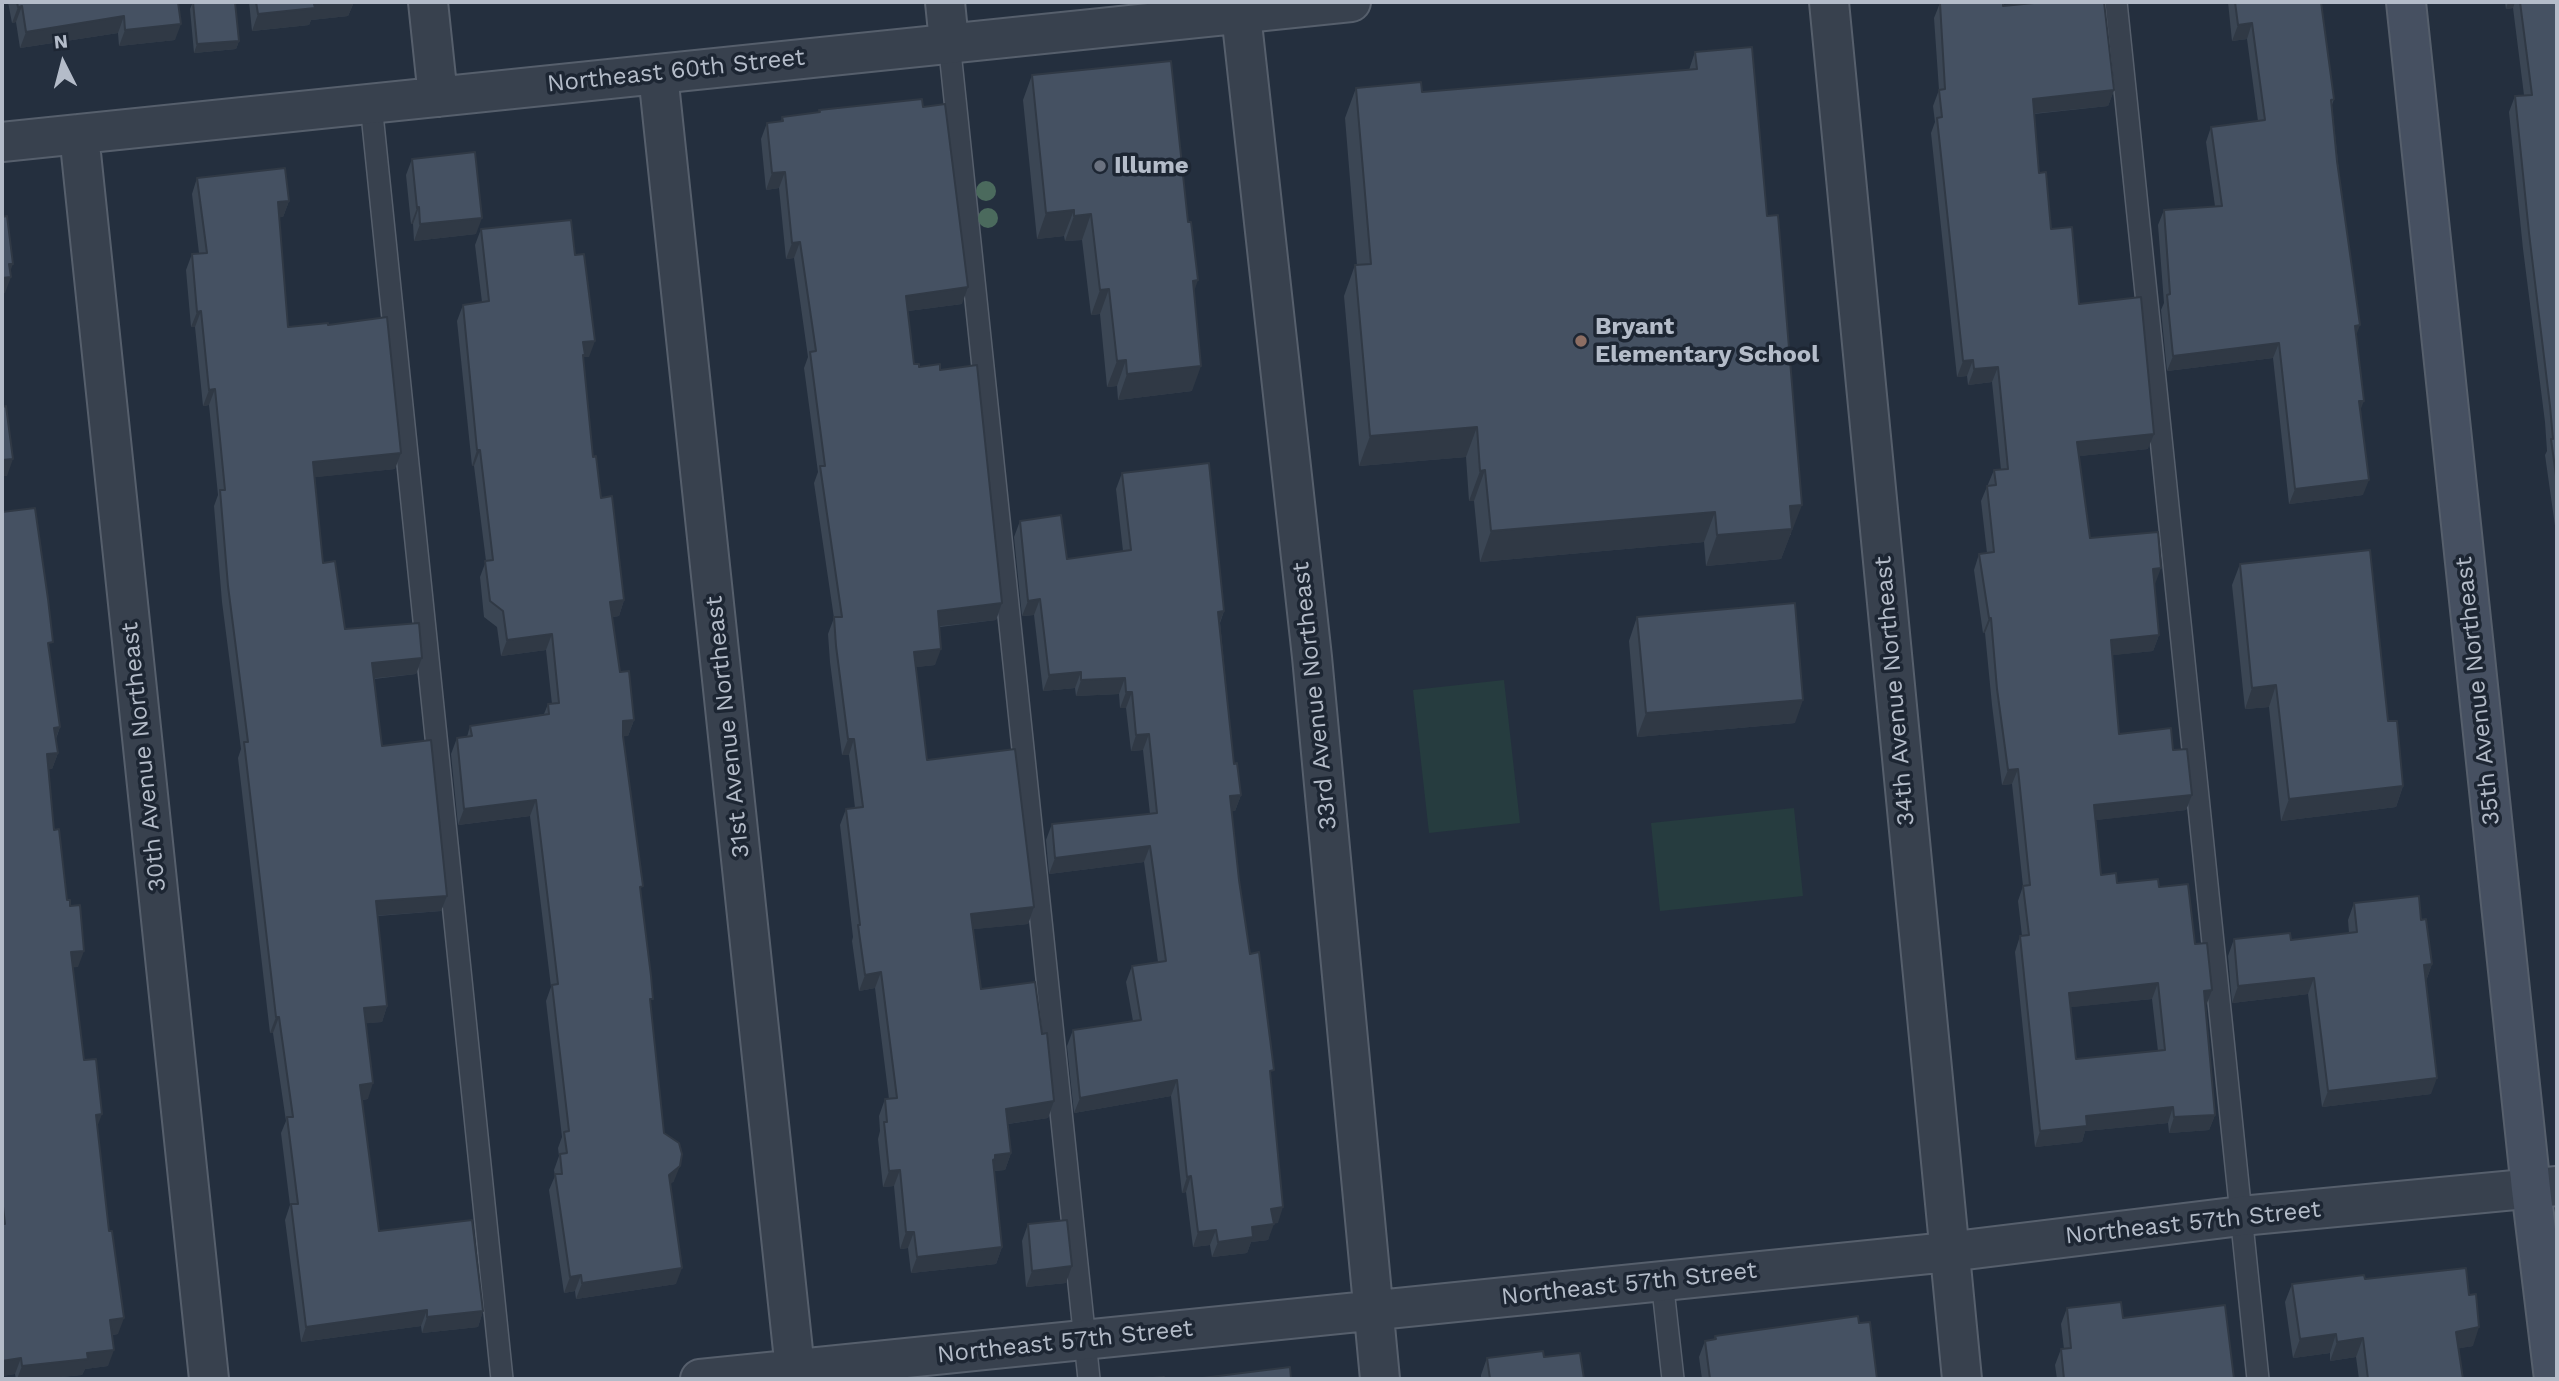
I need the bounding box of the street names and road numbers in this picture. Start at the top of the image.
street label: Northeast 60th Street [546,43,806,99]
street label: 34th Avenue Northeast [1869,555,1921,827]
street label: 35th Avenue Northeast [2450,555,2506,827]
street label: 33rd Avenue Northeast [1287,560,1343,832]
street label: 31st Avenue Northeast [700,595,756,859]
street label: 30th Avenue Northeast [116,621,172,893]
street label: Northeast 57th Street [2064,1195,2322,1251]
street label: Northeast 57th Street [1500,1256,1758,1312]
street label: Northeast 57th Street [936,1314,1194,1370]

